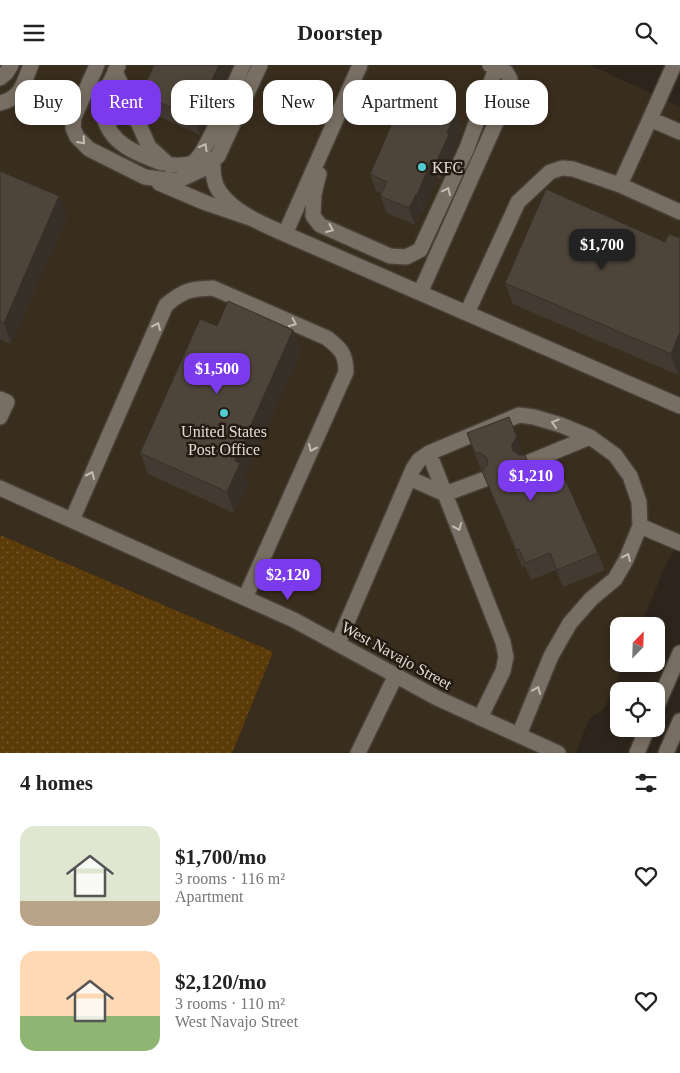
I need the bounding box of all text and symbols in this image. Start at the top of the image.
icon: menu [20,19,48,47]
icon: search [632,19,660,47]
text: Doorstep [297,20,383,45]
chip: Buy [15,80,81,125]
chip: Rent [91,80,161,125]
chip: Filters [171,80,253,125]
chip: New [263,80,333,125]
chip: Apartment [343,80,456,125]
chip: House [466,80,548,125]
one-way arrow [76,135,85,144]
one-way arrow [198,144,208,153]
place label: KFC [432,159,463,176]
marker: KFC [416,161,428,173]
one-way arrow [441,187,452,196]
one-way arrow [325,223,334,234]
pin: $1,700 [561,229,643,271]
text: $1,700 [580,236,624,253]
one-way arrow [288,316,297,327]
one-way arrow [150,322,161,331]
pin: $1,500 [176,353,258,395]
text: $1,500 [195,360,239,377]
marker: United States Post Office [218,407,230,419]
one-way arrow [551,419,560,429]
place label: United States Post Office [181,423,267,458]
one-way arrow [307,443,318,452]
pin: $1,210 [490,459,572,502]
text: $1,210 [509,467,553,484]
one-way arrow [85,471,96,480]
one-way arrow [452,522,462,531]
one-way arrow [620,554,630,563]
pin: $2,120 [247,559,329,601]
text: $2,120 [266,566,310,583]
north arrow [610,617,665,673]
map controls [610,617,665,737]
street label: West Navajo Street [338,618,455,694]
button: locate [610,682,665,737]
one-way arrow [531,686,542,695]
icon: filters [632,769,660,797]
text: 4 homes [20,771,93,795]
text: $1,700/mo [175,845,267,869]
icon: home [60,846,120,906]
icon: heart [632,862,660,890]
text: 3 rooms · 116 m² [175,870,285,887]
text: Apartment [175,888,243,905]
text: $2,120/mo [175,970,267,994]
icon: home [60,971,120,1031]
icon: heart [632,987,660,1015]
text: 3 rooms · 110 m² [175,995,285,1012]
text: West Navajo Street [175,1013,298,1030]

